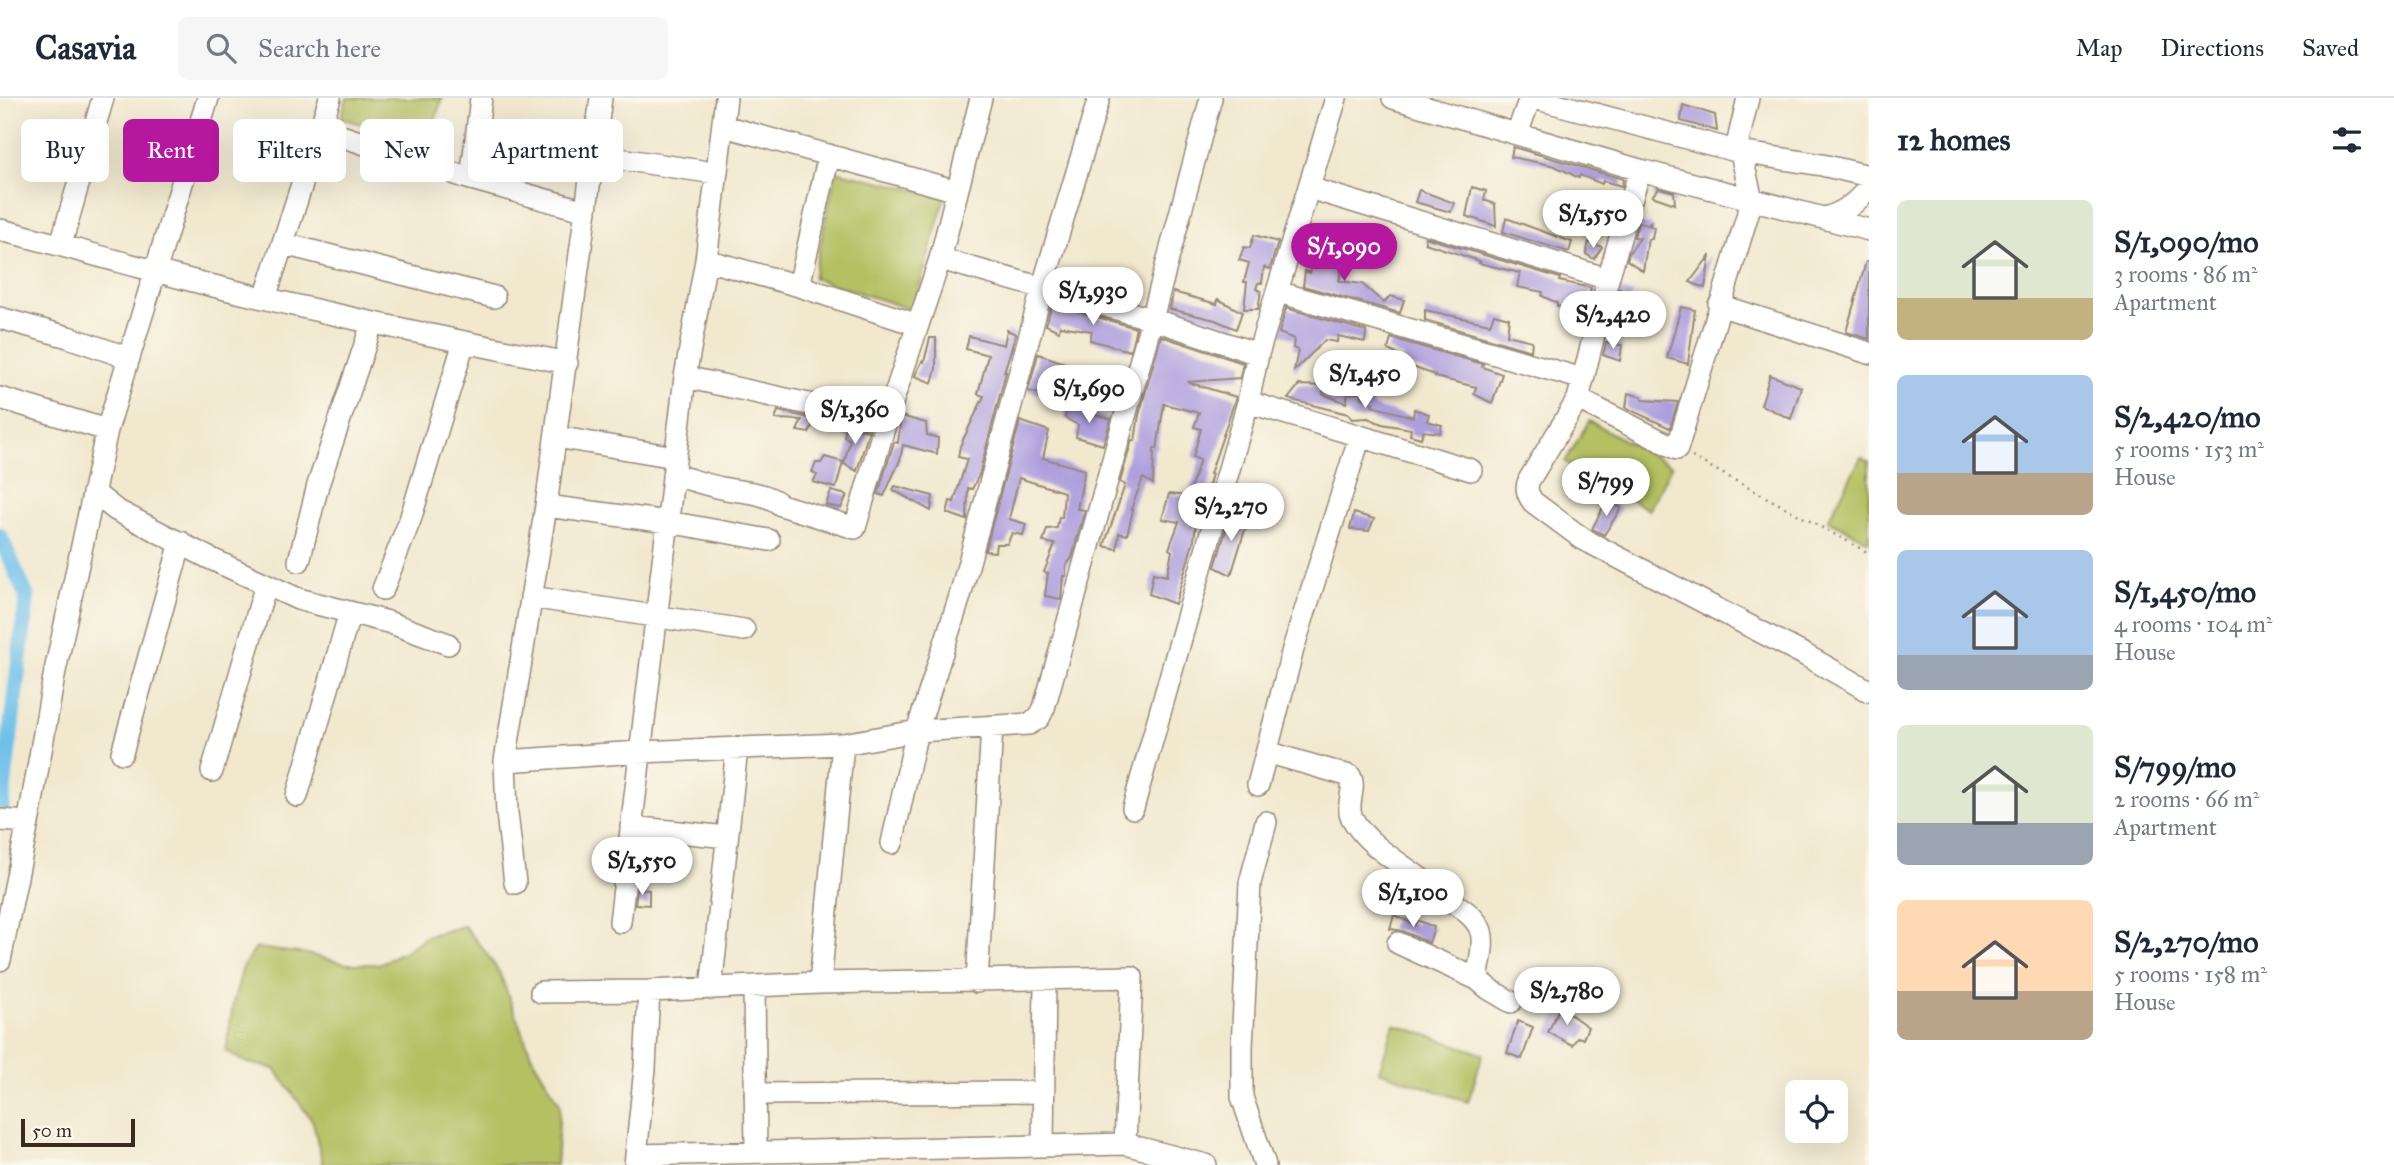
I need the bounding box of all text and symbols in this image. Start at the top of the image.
search box [178,17,668,80]
text: Casavia [35,28,136,68]
icon: search [202,29,240,67]
text: Search here [258,32,381,64]
text: Map [2076,33,2123,63]
text: Directions [2161,33,2264,63]
text: Saved [2302,33,2359,63]
chip: Buy [21,119,109,182]
chip: Rent [123,119,219,182]
chip: Filters [233,119,346,182]
chip: New [360,119,454,182]
chip: Apartment [468,119,623,182]
icon: filters [2328,121,2366,159]
text: 12 homes [1897,122,2010,158]
pin: S/1,550 [1528,190,1658,250]
text: S/1,550 [1559,199,1627,227]
pin: S/1,090 [1279,223,1409,283]
text: S/1,090/mo [2114,224,2258,260]
icon: home [1953,228,2037,312]
text: S/1,090 [1307,232,1381,260]
text: 3 rooms · 86 m² [2114,260,2258,288]
pin: S/1,930 [1028,268,1158,327]
text: S/1,930 [1058,276,1128,304]
text: Apartment [2114,288,2217,316]
pin: S/2,420 [1548,292,1678,351]
text: S/2,420 [1575,300,1651,328]
pin: S/1,450 [1300,350,1430,410]
text: S/1,450 [1329,359,1401,387]
pin: S/1,690 [1024,366,1154,425]
text: S/1,690 [1053,374,1125,402]
pin: S/1,360 [790,386,920,446]
text: S/1,360 [821,395,889,423]
text: S/2,420/mo [2114,399,2261,435]
icon: home [1953,403,2037,487]
text: 5 rooms · 153 m² [2114,435,2264,463]
pin: S/799 [1557,458,1655,518]
text: House [2114,463,2176,491]
text: S/799 [1578,467,1634,495]
pin: S/2,270 [1166,484,1296,543]
text: S/2,270 [1194,492,1268,520]
text: S/1,450/mo [2114,574,2256,610]
icon: home [1953,578,2037,662]
text: 4 rooms · 104 m² [2114,610,2273,638]
text: House [2114,638,2176,666]
text: S/799/mo [2114,749,2236,785]
icon: home [1953,753,2037,837]
text: 2 rooms · 66 m² [2114,785,2259,813]
text: Apartment [2114,813,2217,841]
pin: S/1,550 [577,838,707,897]
text: S/1,550 [608,846,676,874]
pin: S/1,100 [1348,870,1478,929]
text: S/1,100 [1378,878,1448,906]
text: S/2,270/mo [2114,924,2258,960]
icon: home [1953,928,2037,1012]
text: 5 rooms · 158 m² [2114,960,2267,988]
pin: S/2,780 [1502,968,1632,1027]
text: S/2,780 [1530,976,1604,1004]
text: House [2114,988,2176,1016]
map controls [1785,1080,1848,1143]
button: locate [1785,1080,1848,1143]
scale bar [21,1116,135,1148]
text: 50 m [32,1119,72,1142]

